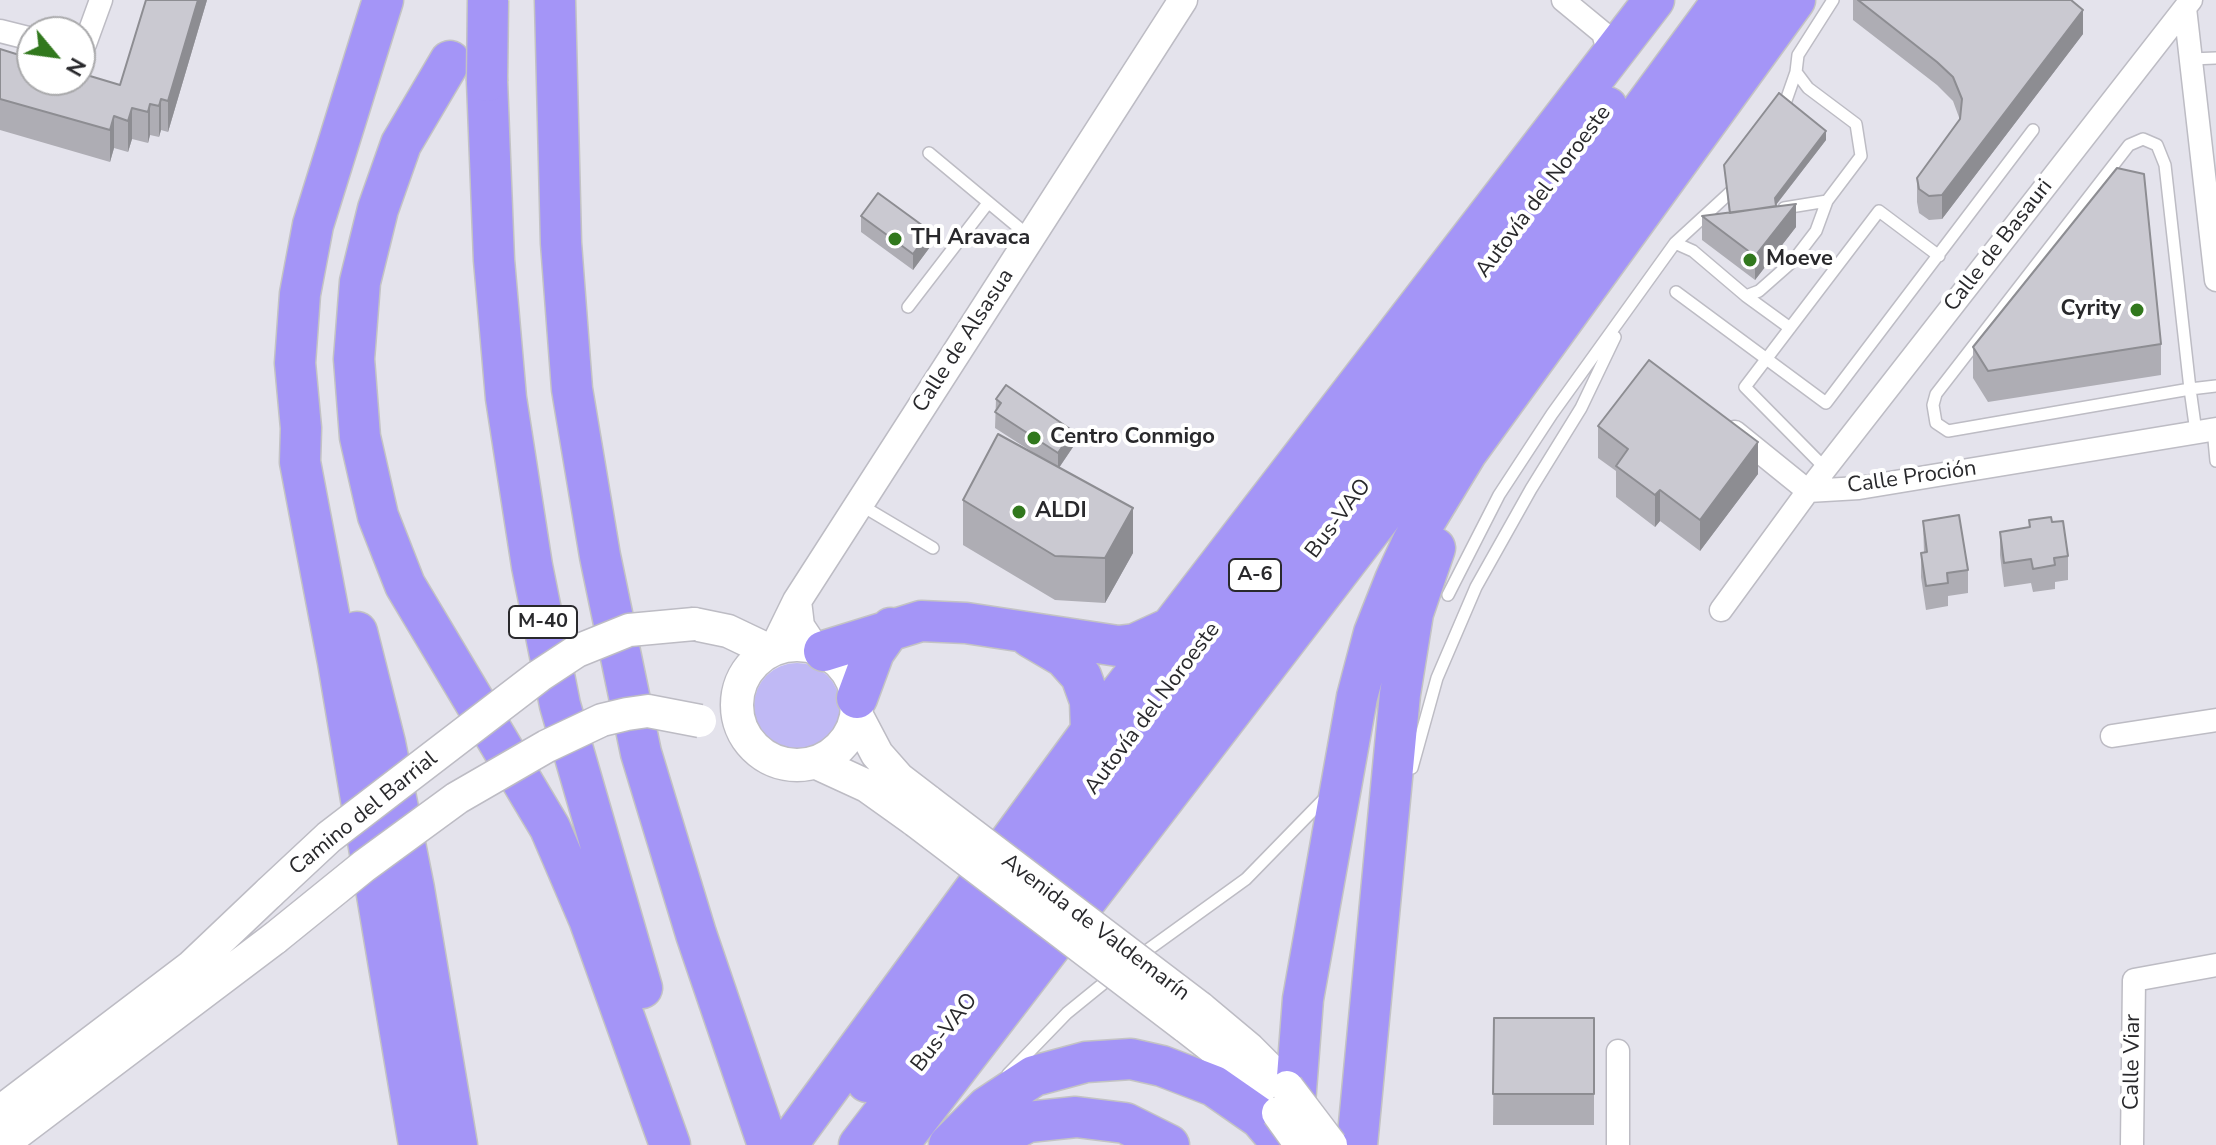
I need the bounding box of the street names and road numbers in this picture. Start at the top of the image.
street label: Autovía del Noroeste [1471,101,1617,283]
street label: Calle de Basauri [1939,175,2059,317]
street label: Calle de Alsasua [908,264,1020,418]
street label: Calle Proción [1846,456,1978,500]
street label: Bus-VAO [1301,474,1377,564]
road number: A-6 [1229,559,1281,591]
road number: M-40 [509,606,577,638]
street label: Autovía del Noroeste [1080,618,1226,800]
street label: Camino del Barrial [285,746,443,882]
street label: Avenida de Valdemarín [996,849,1194,1007]
street label: Bus-VAO [906,988,984,1078]
street label: Calle Viar [2119,1014,2147,1110]

